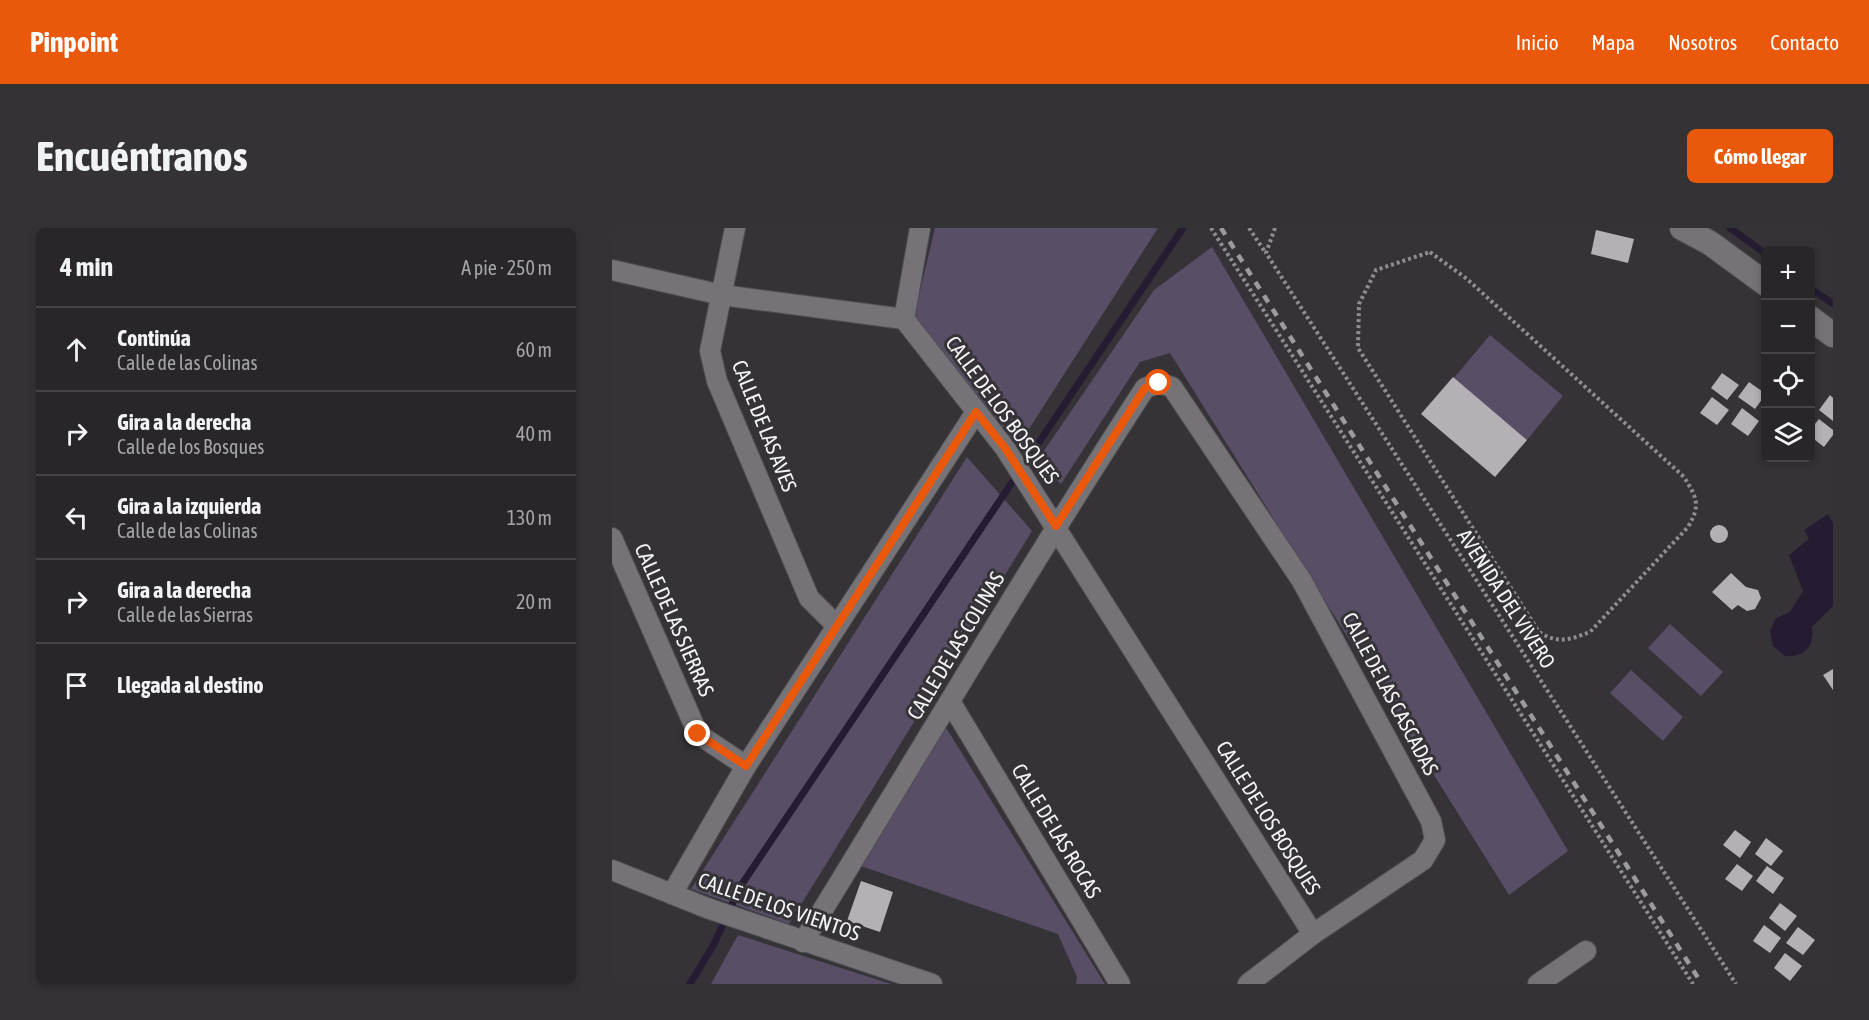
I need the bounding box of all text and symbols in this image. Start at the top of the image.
text: Pinpoint [30,26,118,58]
text: Inicio [1516,30,1559,54]
text: Mapa [1592,30,1635,54]
text: Nosotros [1668,30,1737,54]
text: Contacto [1770,30,1839,54]
button: Cómo llegar [1687,129,1833,183]
text: Encuéntranos [36,132,248,180]
map controls [1761,246,1815,462]
button: + [1761,246,1815,300]
text: 4 min [60,252,113,282]
text: A pie · 250 m [461,256,552,279]
button: − [1761,300,1815,354]
text: Continúa [117,325,191,351]
street label: CALLE DE LOS BOSQUES [941,331,1065,488]
icon: ahead [60,333,93,366]
text: 60 m [516,338,552,361]
text: Calle de las Colinas [117,351,258,374]
button: locate [1761,354,1815,408]
street label: CALLE DE LAS AVES [728,356,802,495]
route start [1145,369,1171,395]
button: layers [1761,408,1815,462]
text: Gira a la derecha [117,409,251,435]
icon: right [60,417,93,450]
text: 40 m [516,422,552,445]
text: Calle de los Bosques [117,435,264,458]
text: Gira a la izquierda [117,493,261,519]
icon: left [60,501,93,534]
text: 130 m [507,506,552,529]
text: Calle de las Colinas [117,519,258,542]
street label: AVENIDA DEL VIVERO [1453,524,1561,672]
street label: CALLE DE LAS SIERRAS [630,539,719,700]
street label: CALLE DE LAS COLINAS [902,567,1009,724]
text: Gira a la derecha [117,577,251,603]
icon: right [60,585,93,618]
text: 20 m [516,590,552,613]
text: Calle de las Sierras [117,603,253,626]
street label: CALLE DE LAS CASCADAS [1338,608,1444,779]
icon: arrive [60,669,93,702]
text: Llegada al destino [117,672,264,698]
route end [684,720,710,746]
street label: CALLE DE LOS BOSQUES [1212,736,1326,899]
street label: CALLE DE LAS ROCAS [1007,759,1107,902]
street label: CALLE DE LOS VIENTOS [695,867,864,945]

